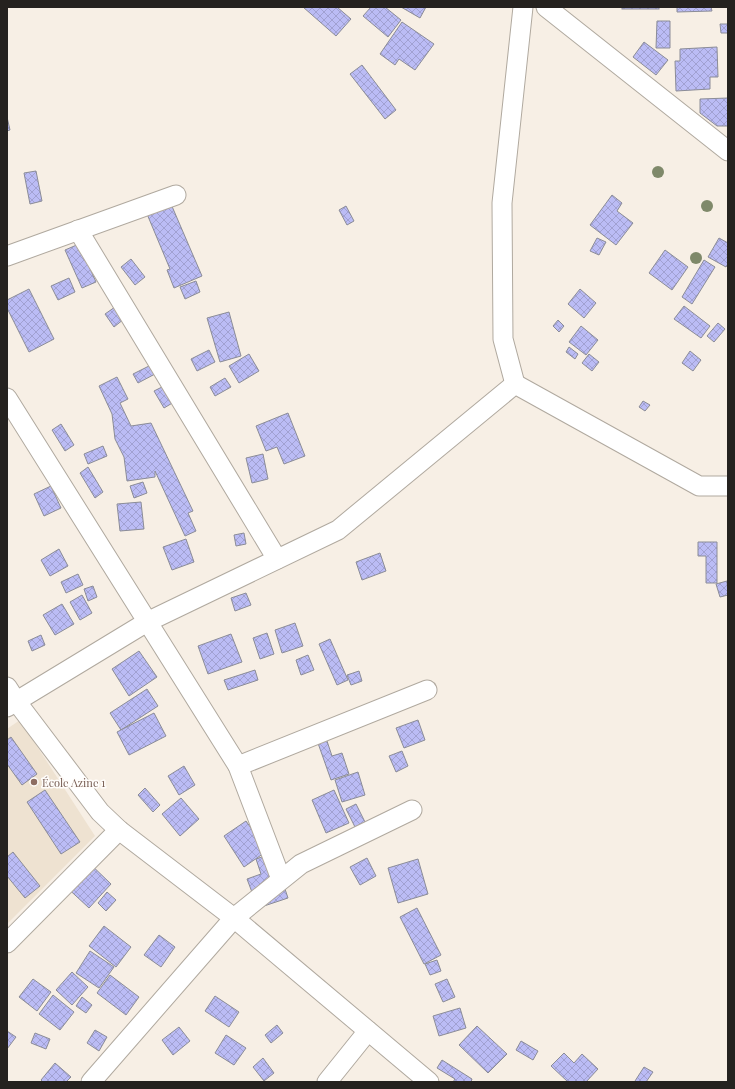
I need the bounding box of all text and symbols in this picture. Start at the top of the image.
place label: École Azine 1 [42,775,105,790]
marker: École Azine 1 [29,777,39,787]

